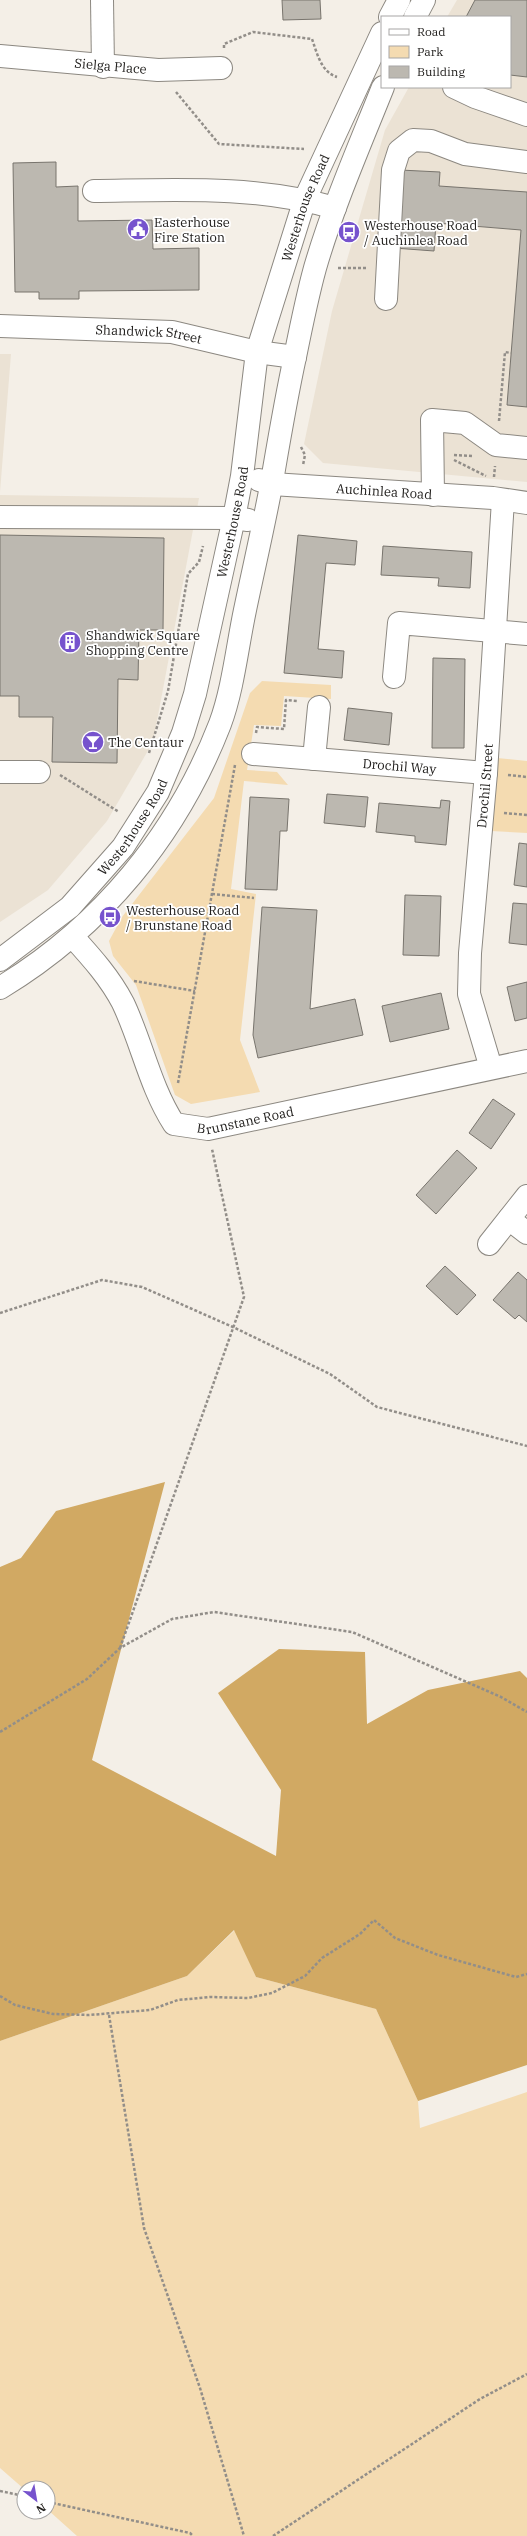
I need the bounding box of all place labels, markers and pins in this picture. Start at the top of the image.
place label: Easterhouse Fire Station [154,214,230,246]
public building icon: Easterhouse Fire Station [125,216,151,242]
place label: Westerhouse Road / Auchinlea Road [364,217,477,249]
bus stop icon: Westerhouse Road / Auchinlea Road [336,219,362,245]
place label: Shandwick Square Shopping Centre [86,627,200,659]
building icon: Shandwick Square Shopping Centre [57,629,83,655]
bar icon: The Centaur [80,729,106,755]
place label: The Centaur [108,734,184,751]
place label: Westerhouse Road / Brunstane Road [126,902,239,934]
bus stop icon: Westerhouse Road / Brunstane Road [97,904,123,930]

